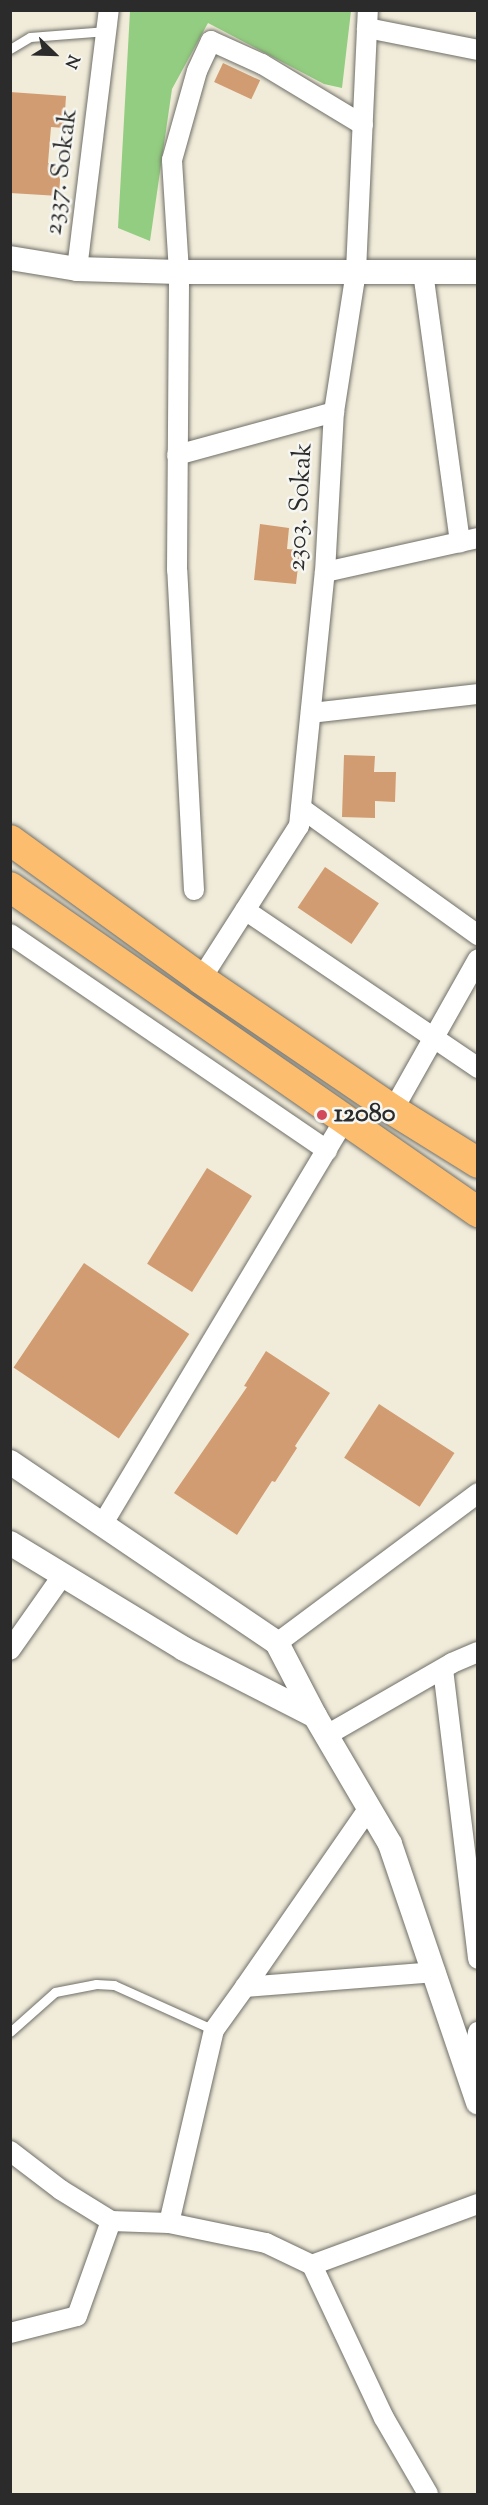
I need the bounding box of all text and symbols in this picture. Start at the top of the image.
north arrow [24,24,84,84]
text: N [58,51,84,72]
street label: 2337. Sokak [39,107,85,237]
street label: 2303. Sokak [282,442,320,572]
place label: 12080 [334,1099,396,1131]
marker: 12080 [315,1108,329,1122]

